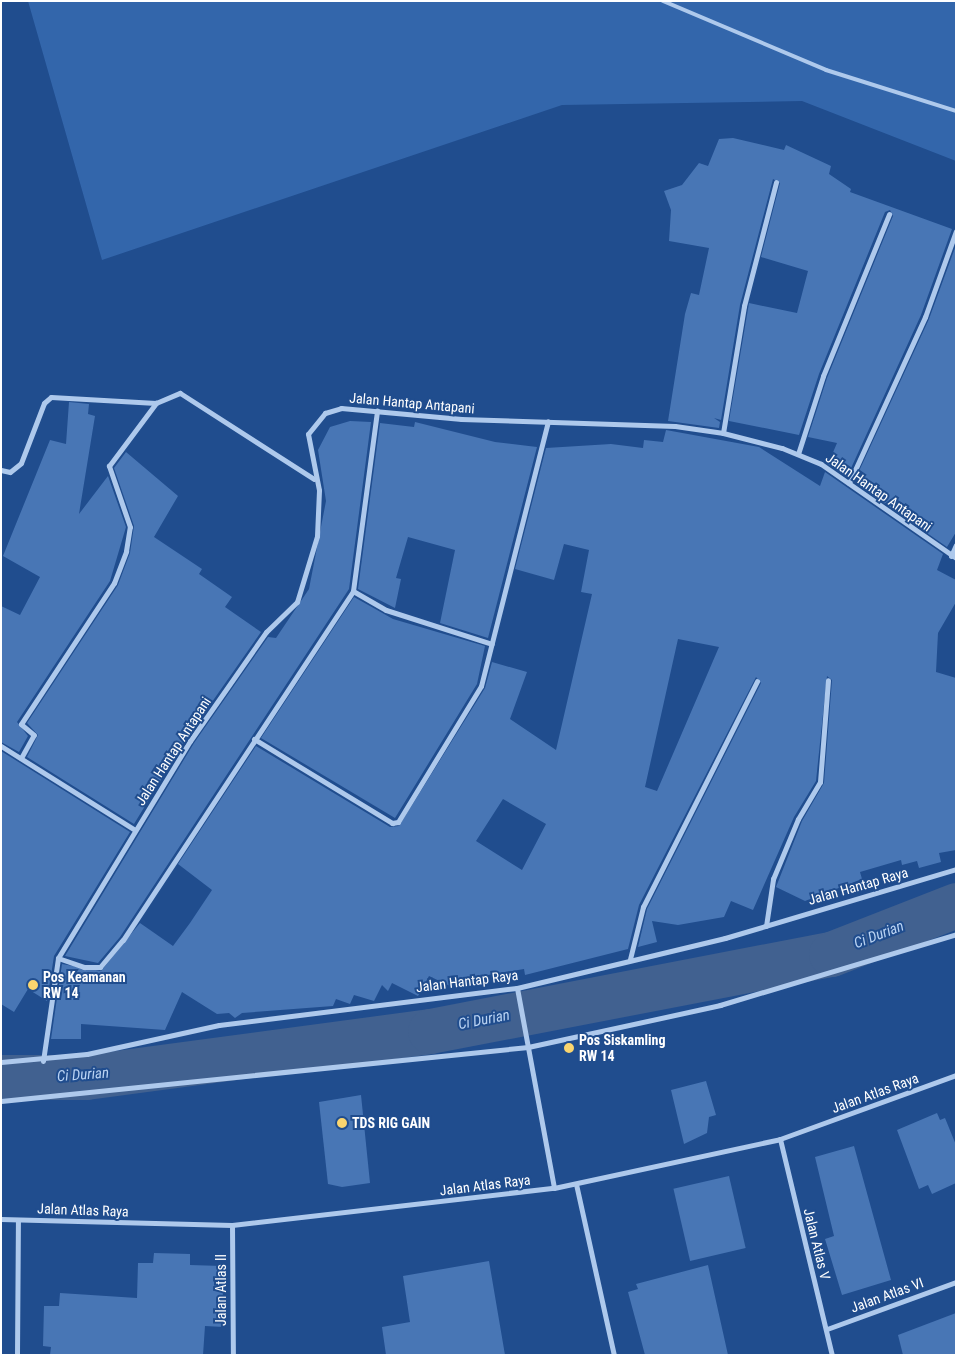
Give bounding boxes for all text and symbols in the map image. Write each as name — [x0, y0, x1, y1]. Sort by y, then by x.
street label: Jalan Hantap Antapani — [349, 389, 475, 417]
street label: Jalan Hantap Antapani — [823, 449, 935, 535]
street label: Jalan Hantap Antapani — [132, 694, 214, 808]
street label: Jalan Hantap Raya — [806, 864, 910, 908]
water label: Ci Durian — [851, 917, 907, 953]
street label: Jalan Hantap Raya — [415, 966, 519, 996]
place label: Pos Keamanan RW 14 — [43, 969, 126, 1002]
marker: Pos Keamanan RW 14 — [27, 979, 39, 991]
water label: Ci Durian — [457, 1006, 511, 1034]
place label: Pos Siskamling RW 14 — [579, 1032, 666, 1064]
marker: Pos Siskamling RW 14 — [563, 1042, 575, 1054]
water label: Ci Durian — [56, 1064, 110, 1086]
street label: Jalan Atlas Raya — [829, 1069, 921, 1117]
place label: TDS RIG GAIN — [352, 1115, 430, 1131]
marker: TDS RIG GAIN — [336, 1117, 348, 1129]
street label: Jalan Atlas Raya — [439, 1171, 531, 1199]
street label: Jalan Atlas Raya — [37, 1200, 129, 1220]
street label: Jalan Atlas V — [800, 1207, 834, 1281]
street label: Jalan Atlas II — [213, 1254, 229, 1326]
street label: Jalan Atlas VI — [848, 1274, 926, 1316]

